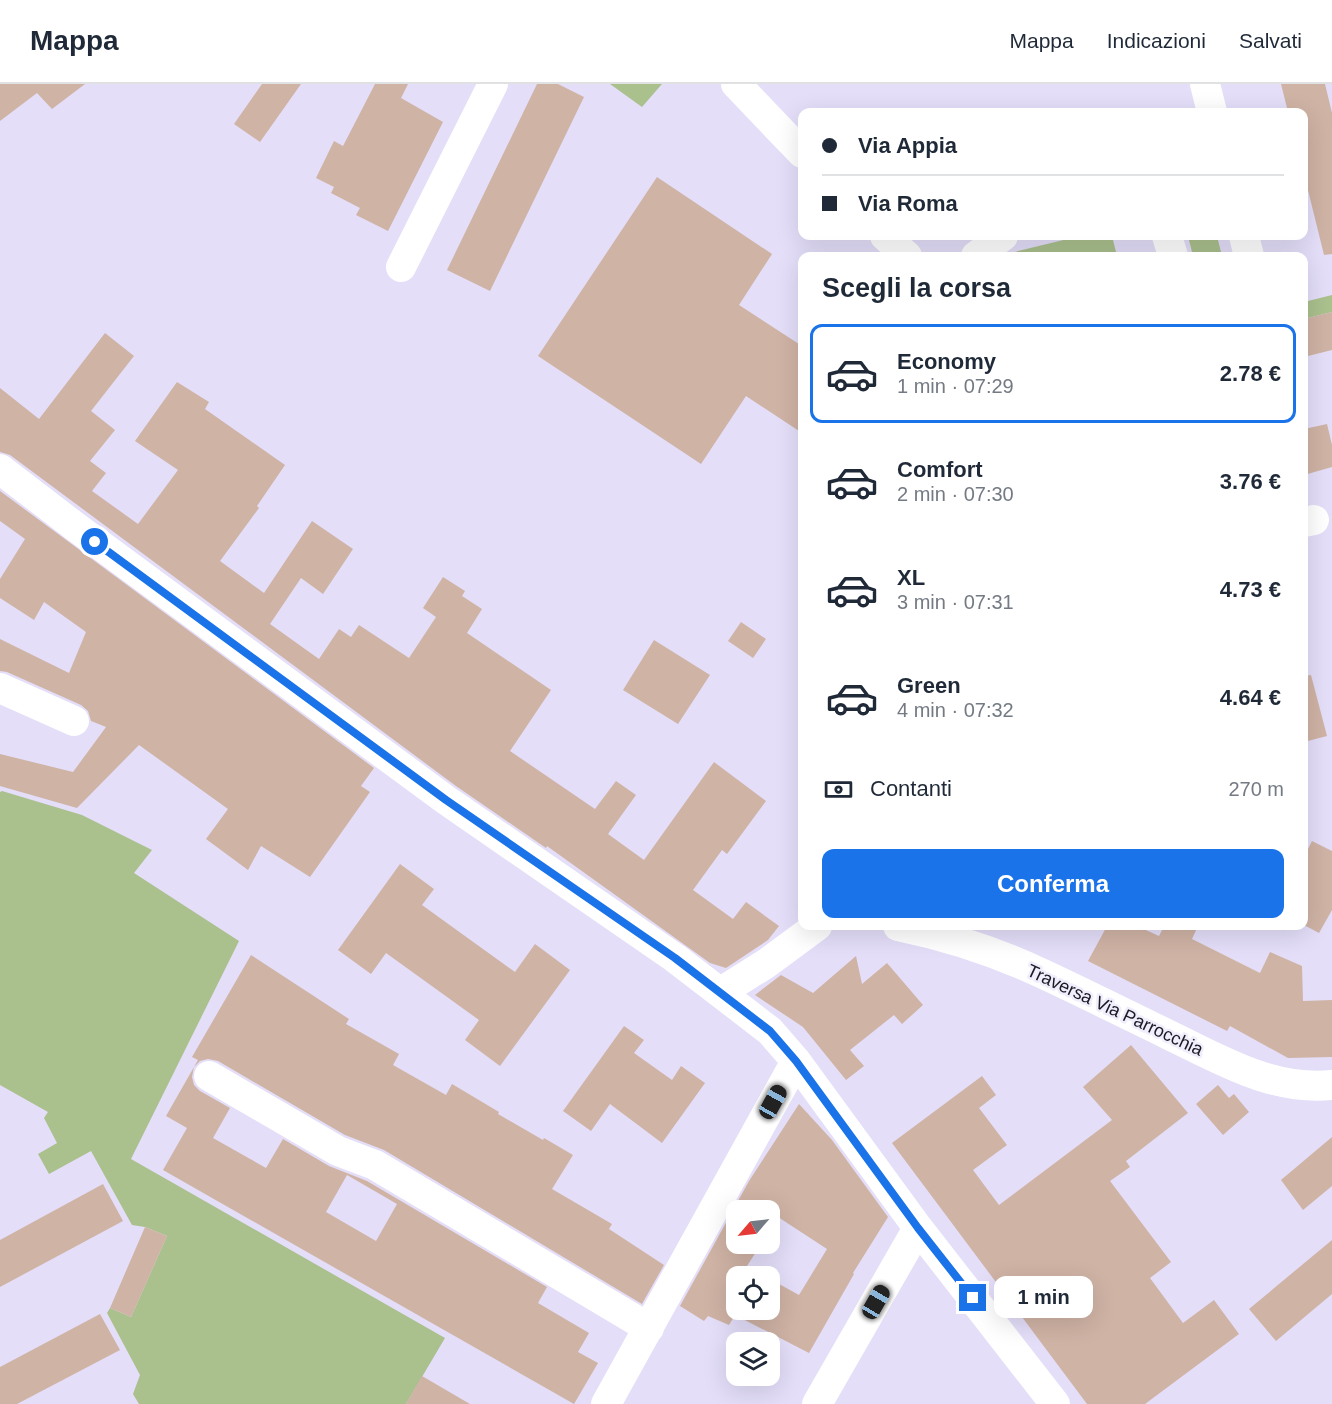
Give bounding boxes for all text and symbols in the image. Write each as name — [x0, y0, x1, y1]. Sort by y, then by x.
text: Mappa — [30, 25, 119, 56]
text: Mappa — [1010, 29, 1074, 52]
text: Indicazioni — [1107, 29, 1206, 52]
text: Salvati — [1239, 29, 1302, 52]
text: Via Appia — [858, 133, 957, 158]
text: Via Roma — [858, 191, 958, 216]
text: Scegli la corsa — [822, 273, 1011, 303]
icon: car — [825, 347, 879, 401]
text: Economy — [897, 349, 996, 374]
text: 2.78 € — [1220, 361, 1281, 386]
text: 1 min · 07:29 — [897, 375, 1014, 397]
icon: car — [825, 455, 879, 509]
text: Comfort — [897, 457, 983, 482]
text: 3.76 € — [1220, 469, 1281, 494]
text: 2 min · 07:30 — [897, 483, 1014, 505]
route start — [81, 528, 108, 555]
icon: car — [825, 563, 879, 617]
text: XL — [897, 565, 925, 590]
text: 4.73 € — [1220, 577, 1281, 602]
text: 3 min · 07:31 — [897, 591, 1014, 613]
icon: car — [825, 671, 879, 725]
text: Green — [897, 673, 961, 698]
text: 4.64 € — [1220, 685, 1281, 710]
text: 4 min · 07:32 — [897, 699, 1014, 721]
icon: cash — [822, 773, 855, 806]
text: Contanti — [870, 776, 952, 801]
text: 270 m — [1228, 778, 1284, 800]
button: Conferma — [822, 849, 1284, 918]
street label: Traversa Via Parrocchia — [1024, 960, 1207, 1060]
car — [756, 1082, 790, 1122]
north arrow — [726, 1200, 780, 1254]
map controls — [726, 1200, 780, 1386]
button: locate — [726, 1266, 780, 1320]
callout: 1 min — [994, 1277, 1093, 1319]
car — [859, 1282, 893, 1322]
route end — [959, 1284, 986, 1311]
text: 1 min — [1017, 1286, 1070, 1308]
button: layers — [726, 1332, 780, 1386]

